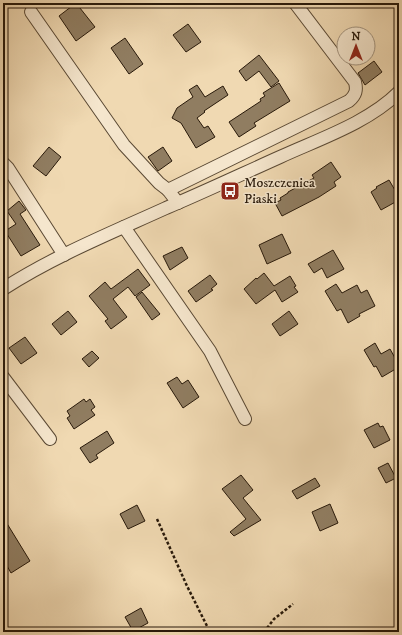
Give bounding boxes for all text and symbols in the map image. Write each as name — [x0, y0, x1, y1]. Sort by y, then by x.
north arrow — [336, 26, 376, 66]
text: N — [351, 30, 361, 44]
place label: Moszczenica Piaski — [244, 174, 315, 208]
bus stop icon: Moszczenica Piaski — [219, 180, 241, 202]

